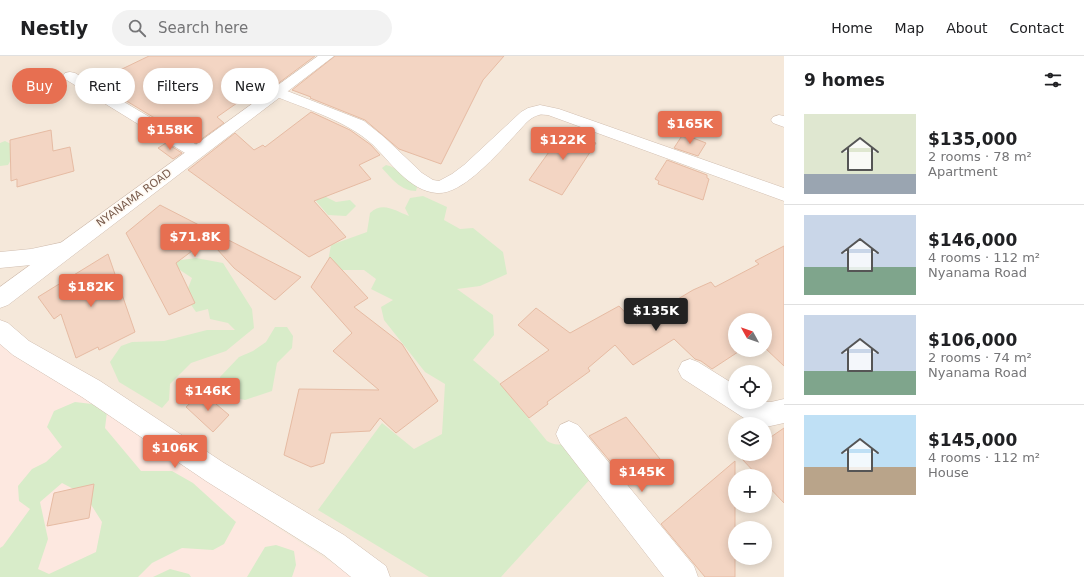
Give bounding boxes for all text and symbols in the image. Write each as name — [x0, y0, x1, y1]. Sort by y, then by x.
search box — [112, 10, 392, 46]
text: Nestly — [20, 17, 88, 39]
icon: search — [126, 17, 148, 39]
text: Search here — [158, 19, 248, 37]
text: Home — [831, 20, 873, 36]
text: Map — [895, 20, 924, 36]
text: About — [946, 20, 988, 36]
text: Contact — [1010, 20, 1064, 36]
chip: Buy — [12, 68, 67, 104]
chip: Rent — [75, 68, 135, 104]
chip: Filters — [143, 68, 213, 104]
chip: New — [221, 68, 279, 104]
icon: filters — [1042, 69, 1064, 91]
text: 9 homes — [804, 70, 885, 90]
pin: $165K — [662, 111, 718, 145]
text: $165K — [667, 116, 713, 131]
pin: $158K — [142, 117, 198, 151]
text: $158K — [147, 122, 193, 137]
pin: $122K — [535, 127, 591, 161]
text: $135,000 — [928, 129, 1017, 149]
icon: home — [836, 130, 884, 178]
text: $122K — [540, 132, 586, 147]
text: 2 rooms · 78 m² — [928, 149, 1032, 164]
text: Apartment — [928, 164, 998, 179]
street label: NYANAMA ROAD — [94, 166, 174, 230]
pin: $71.8K — [162, 224, 228, 258]
text: $71.8K — [169, 229, 221, 244]
text: $146,000 — [928, 230, 1017, 250]
icon: home — [836, 231, 884, 279]
text: 4 rooms · 112 m² — [928, 250, 1040, 265]
text: Nyanama Road — [928, 265, 1027, 280]
pin: $182K — [63, 274, 119, 308]
text: $182K — [68, 279, 114, 294]
pin: $135K — [628, 298, 684, 332]
text: $135K — [633, 303, 679, 318]
north arrow — [728, 313, 772, 357]
map controls — [728, 313, 772, 565]
text: $106,000 — [928, 330, 1017, 350]
icon: home — [836, 331, 884, 379]
text: 2 rooms · 74 m² — [928, 350, 1032, 365]
button: locate — [728, 365, 772, 409]
text: Nyanama Road — [928, 365, 1027, 380]
pin: $146K — [180, 378, 236, 412]
text: $146K — [185, 383, 231, 398]
button: layers — [728, 417, 772, 461]
text: $145,000 — [928, 430, 1017, 450]
icon: home — [836, 431, 884, 479]
pin: $106K — [147, 435, 203, 469]
text: $106K — [152, 440, 198, 455]
text: 4 rooms · 112 m² — [928, 450, 1040, 465]
pin: $145K — [614, 459, 670, 493]
text: $145K — [619, 464, 665, 479]
text: House — [928, 465, 969, 480]
button: + — [728, 469, 772, 513]
button: − — [728, 521, 772, 565]

